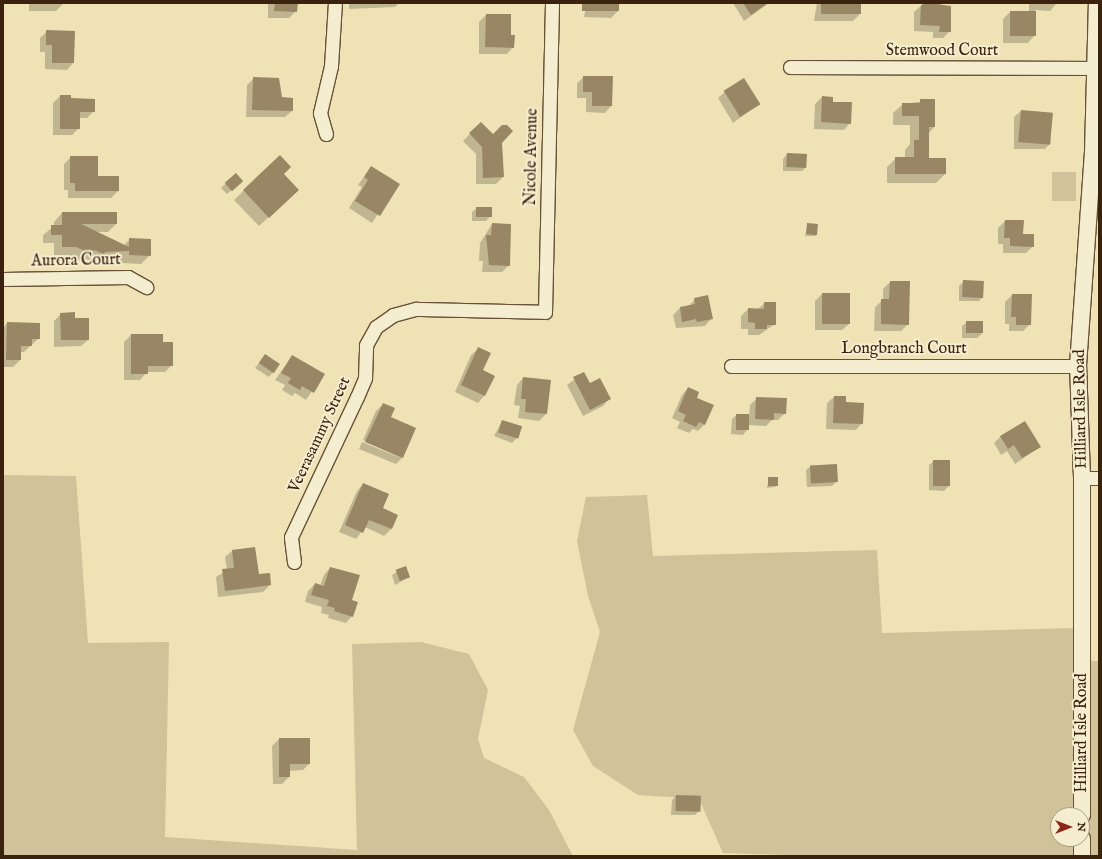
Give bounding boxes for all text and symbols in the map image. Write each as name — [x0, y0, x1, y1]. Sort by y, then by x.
street label: Stemwood Court — [886, 41, 998, 61]
street label: Nicole Avenue — [522, 108, 542, 206]
street label: Aurora Court — [31, 251, 121, 271]
street label: Longbranch Court — [841, 339, 967, 359]
street label: Hilliard Isle Road — [1070, 349, 1092, 469]
street label: Veerasammy Street — [285, 374, 355, 496]
street label: Hilliard Isle Road — [1072, 673, 1092, 793]
north arrow — [1050, 807, 1090, 847]
text: N — [1074, 822, 1088, 832]

